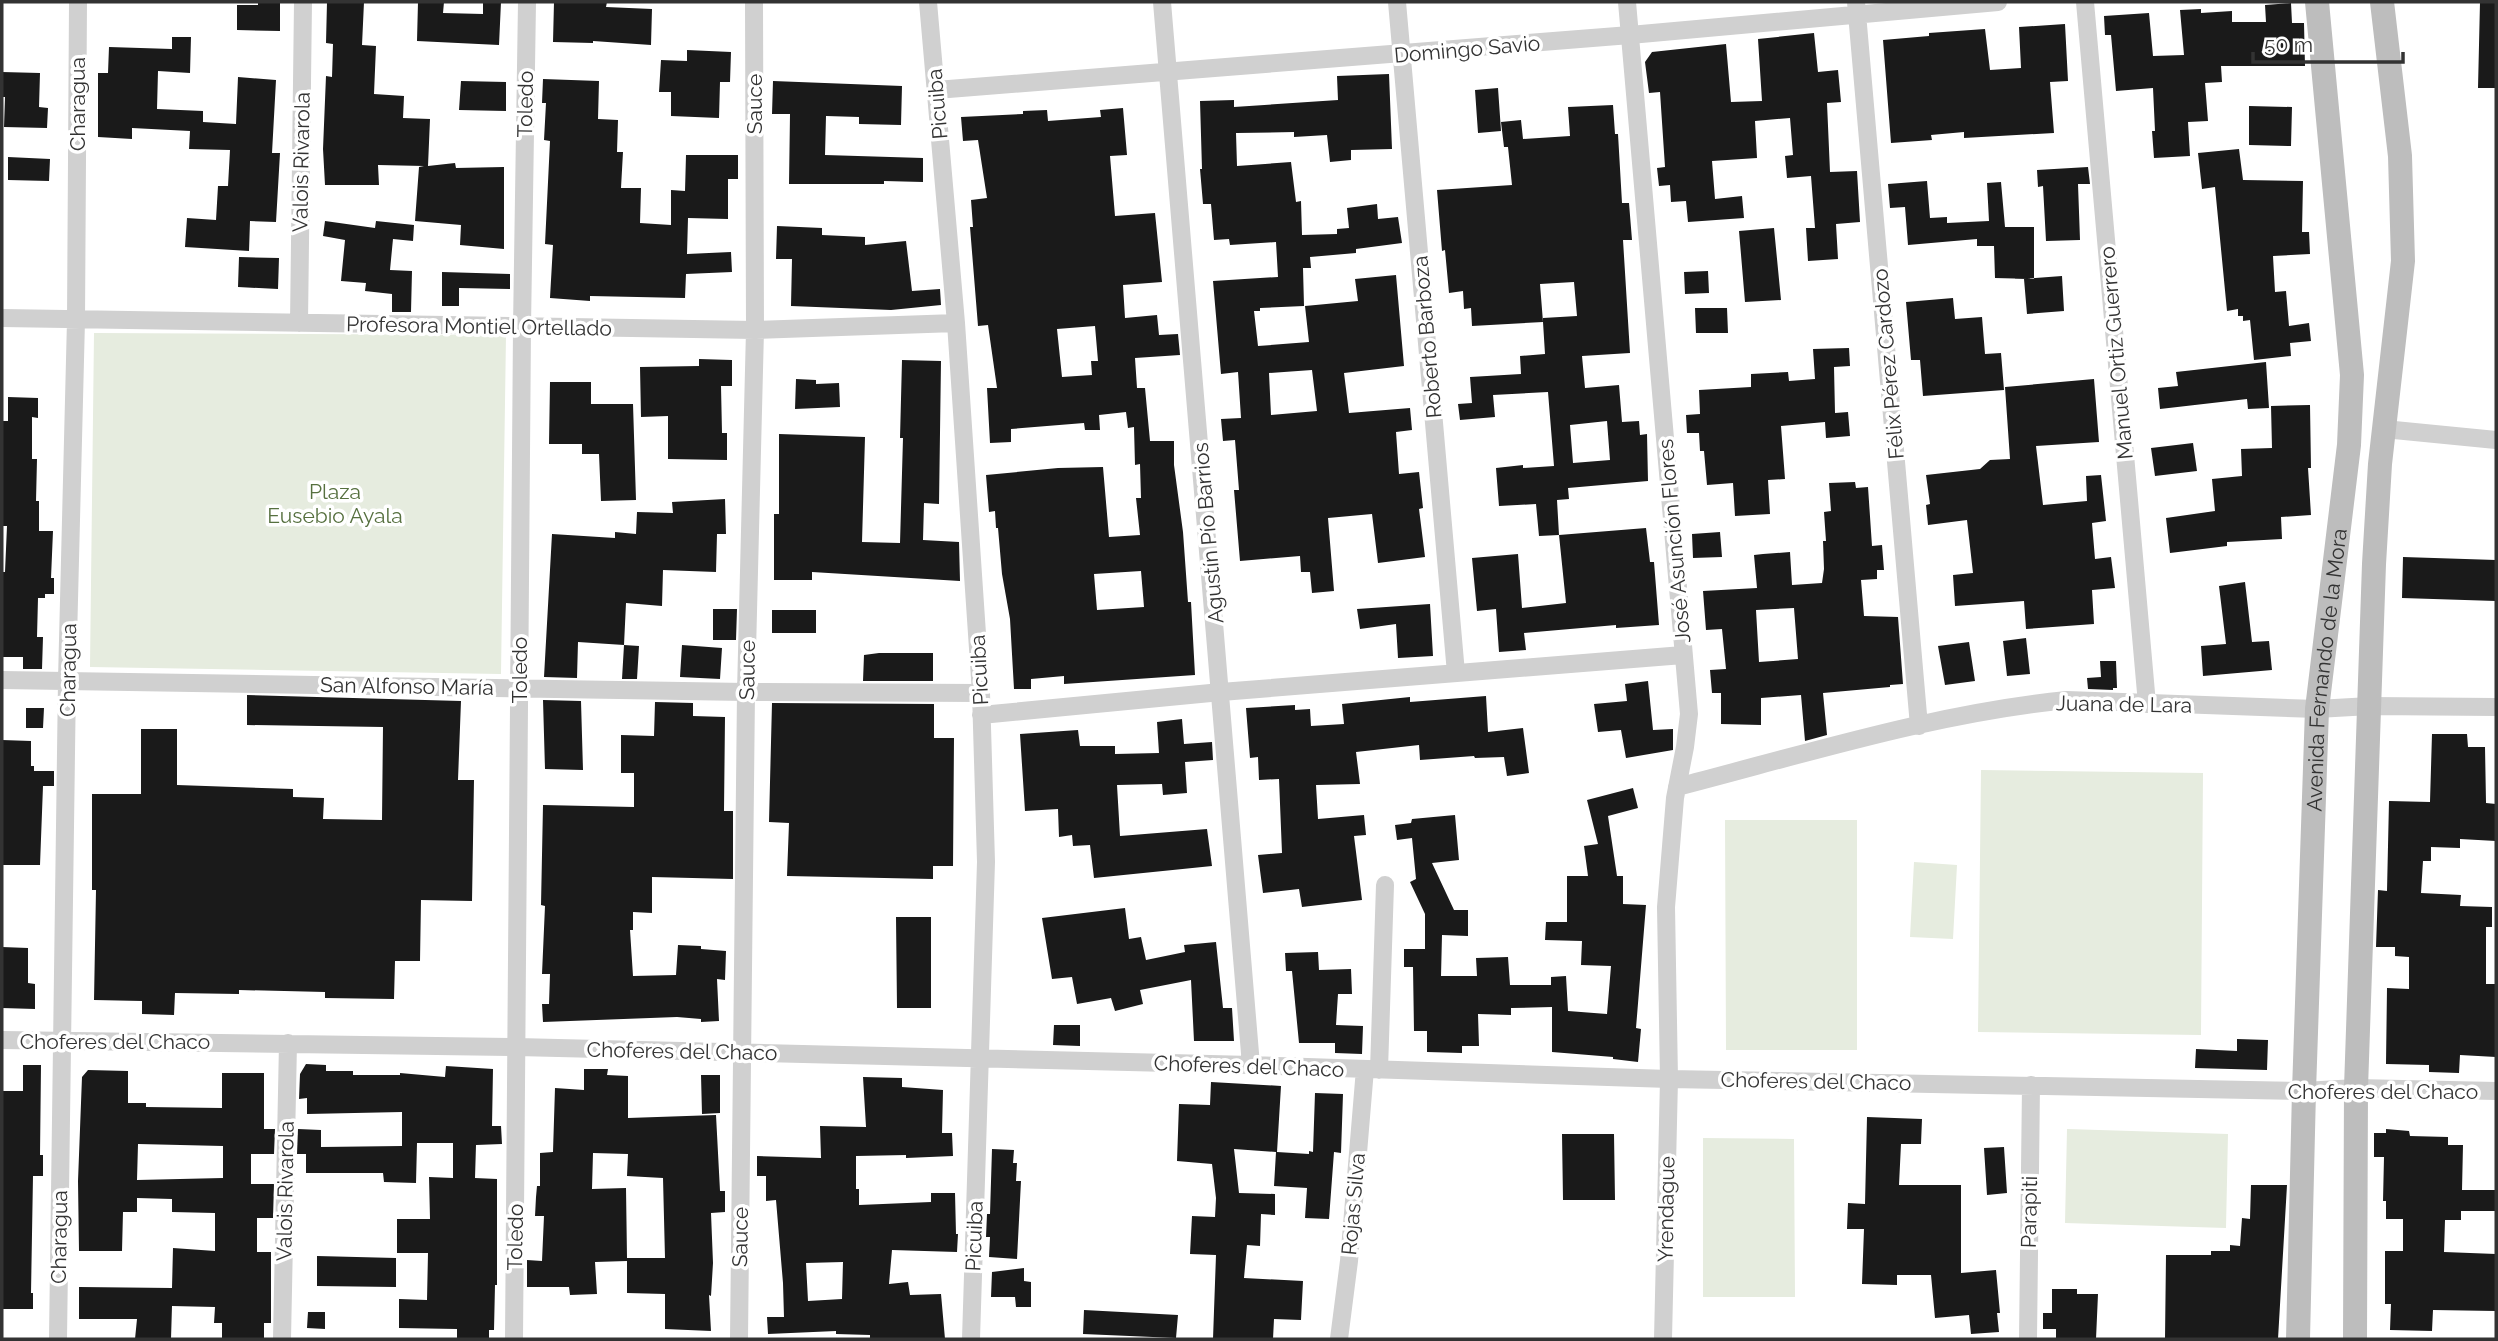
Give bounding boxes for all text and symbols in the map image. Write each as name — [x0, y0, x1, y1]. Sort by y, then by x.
scale bar — [2253, 21, 2404, 65]
street label: Domingo Savio — [1393, 30, 1541, 68]
text: 50 m — [2264, 32, 2313, 57]
street label: Charagua — [65, 57, 90, 151]
street label: Picuiba — [921, 68, 953, 140]
street label: Toledo — [512, 71, 538, 137]
street label: Sauce — [742, 74, 767, 134]
street label: Valois Rivarola — [287, 92, 315, 232]
street label: Manuel Ortiz Guerrero — [2094, 245, 2138, 461]
street label: Roberto Barboza — [1407, 255, 1447, 419]
street label: Félix Pérez Cardozo — [1867, 268, 1909, 460]
street label: Profesora Montiel Ortellado — [346, 311, 612, 341]
street label: José Asunción Flores — [1653, 438, 1695, 644]
street label: Agustín Pío Barrios — [1188, 441, 1228, 625]
park label: Plaza Eusebio Ayala — [267, 479, 403, 528]
street label: Avenida Fernando de la Mora — [2301, 527, 2351, 812]
street label: Charagua — [55, 623, 81, 717]
street label: Picuiba — [965, 634, 993, 706]
street label: Toledo — [507, 637, 532, 703]
street label: Sauce — [734, 640, 760, 700]
street label: San Alfonso María — [320, 672, 494, 700]
street label: Juana de Lara — [2056, 690, 2192, 718]
street label: Choferes del Chaco — [20, 1029, 210, 1054]
street label: Choferes del Chaco — [587, 1037, 777, 1065]
street label: Choferes del Chaco — [1153, 1050, 1345, 1082]
street label: Choferes del Chaco — [1721, 1067, 1911, 1095]
street label: Choferes del Chaco — [2288, 1079, 2478, 1104]
street label: Valois Rivarola — [271, 1121, 299, 1261]
street label: Rojas Silva — [1336, 1152, 1370, 1256]
street label: Yrendague — [1653, 1156, 1679, 1262]
street label: Parapiti — [2016, 1176, 2042, 1248]
street label: Charagua — [46, 1190, 72, 1284]
street label: Picuiba — [960, 1200, 988, 1272]
street label: Toledo — [502, 1204, 528, 1270]
street label: Sauce — [727, 1207, 753, 1267]

